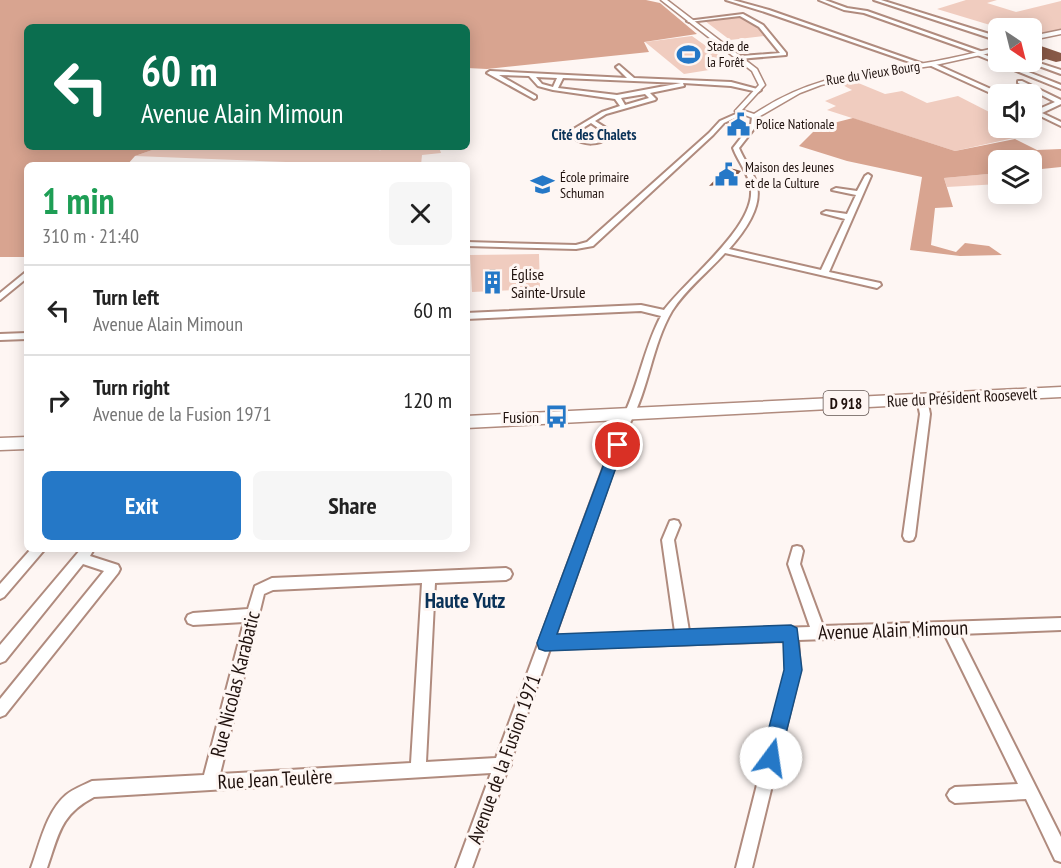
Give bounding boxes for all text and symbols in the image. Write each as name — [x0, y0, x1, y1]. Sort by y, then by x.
north arrow — [988, 18, 1042, 72]
map controls — [988, 18, 1042, 204]
place label: Stade de la Forêt — [707, 37, 749, 71]
sports icon: Stade de la Forêt — [676, 41, 702, 67]
text: 60 m — [141, 43, 218, 98]
icon: left — [42, 48, 120, 126]
street label: Rue du Vieux Bourg — [825, 57, 921, 89]
button: sound — [988, 84, 1042, 138]
text: Avenue Alain Mimoun — [141, 96, 343, 130]
public building icon: Police Nationale — [725, 111, 751, 137]
place label: Police Nationale — [756, 115, 835, 133]
district label: Cité des Chalets — [552, 125, 636, 144]
button: layers — [988, 150, 1042, 204]
place label: Maison des Jeunes et de la Culture — [745, 158, 834, 192]
public building icon: Maison des Jeunes et de la Culture — [714, 162, 740, 188]
place label: École primaire Schuman — [560, 168, 629, 202]
school or university icon: École primaire Schuman — [529, 172, 555, 198]
text: 1 min — [42, 177, 115, 224]
button: close — [389, 182, 452, 245]
text: 310 m · 21:40 — [42, 223, 139, 249]
place label: Église Sainte-Ursule — [511, 264, 586, 302]
building icon: Église Sainte-Ursule — [480, 270, 506, 296]
text: Turn left — [93, 283, 159, 311]
icon: left — [42, 294, 75, 327]
text: 60 m — [413, 296, 452, 324]
text: Avenue Alain Mimoun — [93, 311, 243, 337]
text: Turn right — [93, 373, 170, 401]
street label: Rue du Président Roosevelt — [886, 383, 1038, 411]
icon: right — [42, 384, 75, 417]
text: 120 m — [403, 386, 452, 414]
road number: D 918 — [824, 391, 868, 415]
text: Avenue de la Fusion 1971 — [93, 401, 272, 427]
bus stop icon: Fusion — [544, 404, 570, 430]
place label: Fusion — [503, 407, 539, 427]
pin — [592, 419, 643, 470]
icon: arrive — [601, 428, 634, 461]
button: Exit — [42, 471, 241, 540]
button: Share — [253, 471, 452, 540]
district label: Haute Yutz — [425, 587, 505, 614]
street label: Rue Nicolas Karabatic — [204, 608, 266, 760]
street label: Avenue Alain Mimoun — [818, 614, 968, 646]
street label: Avenue de la Fusion 1971 — [461, 671, 547, 847]
position arrow — [739, 726, 803, 790]
street label: Rue Jean Teulère — [217, 763, 333, 795]

